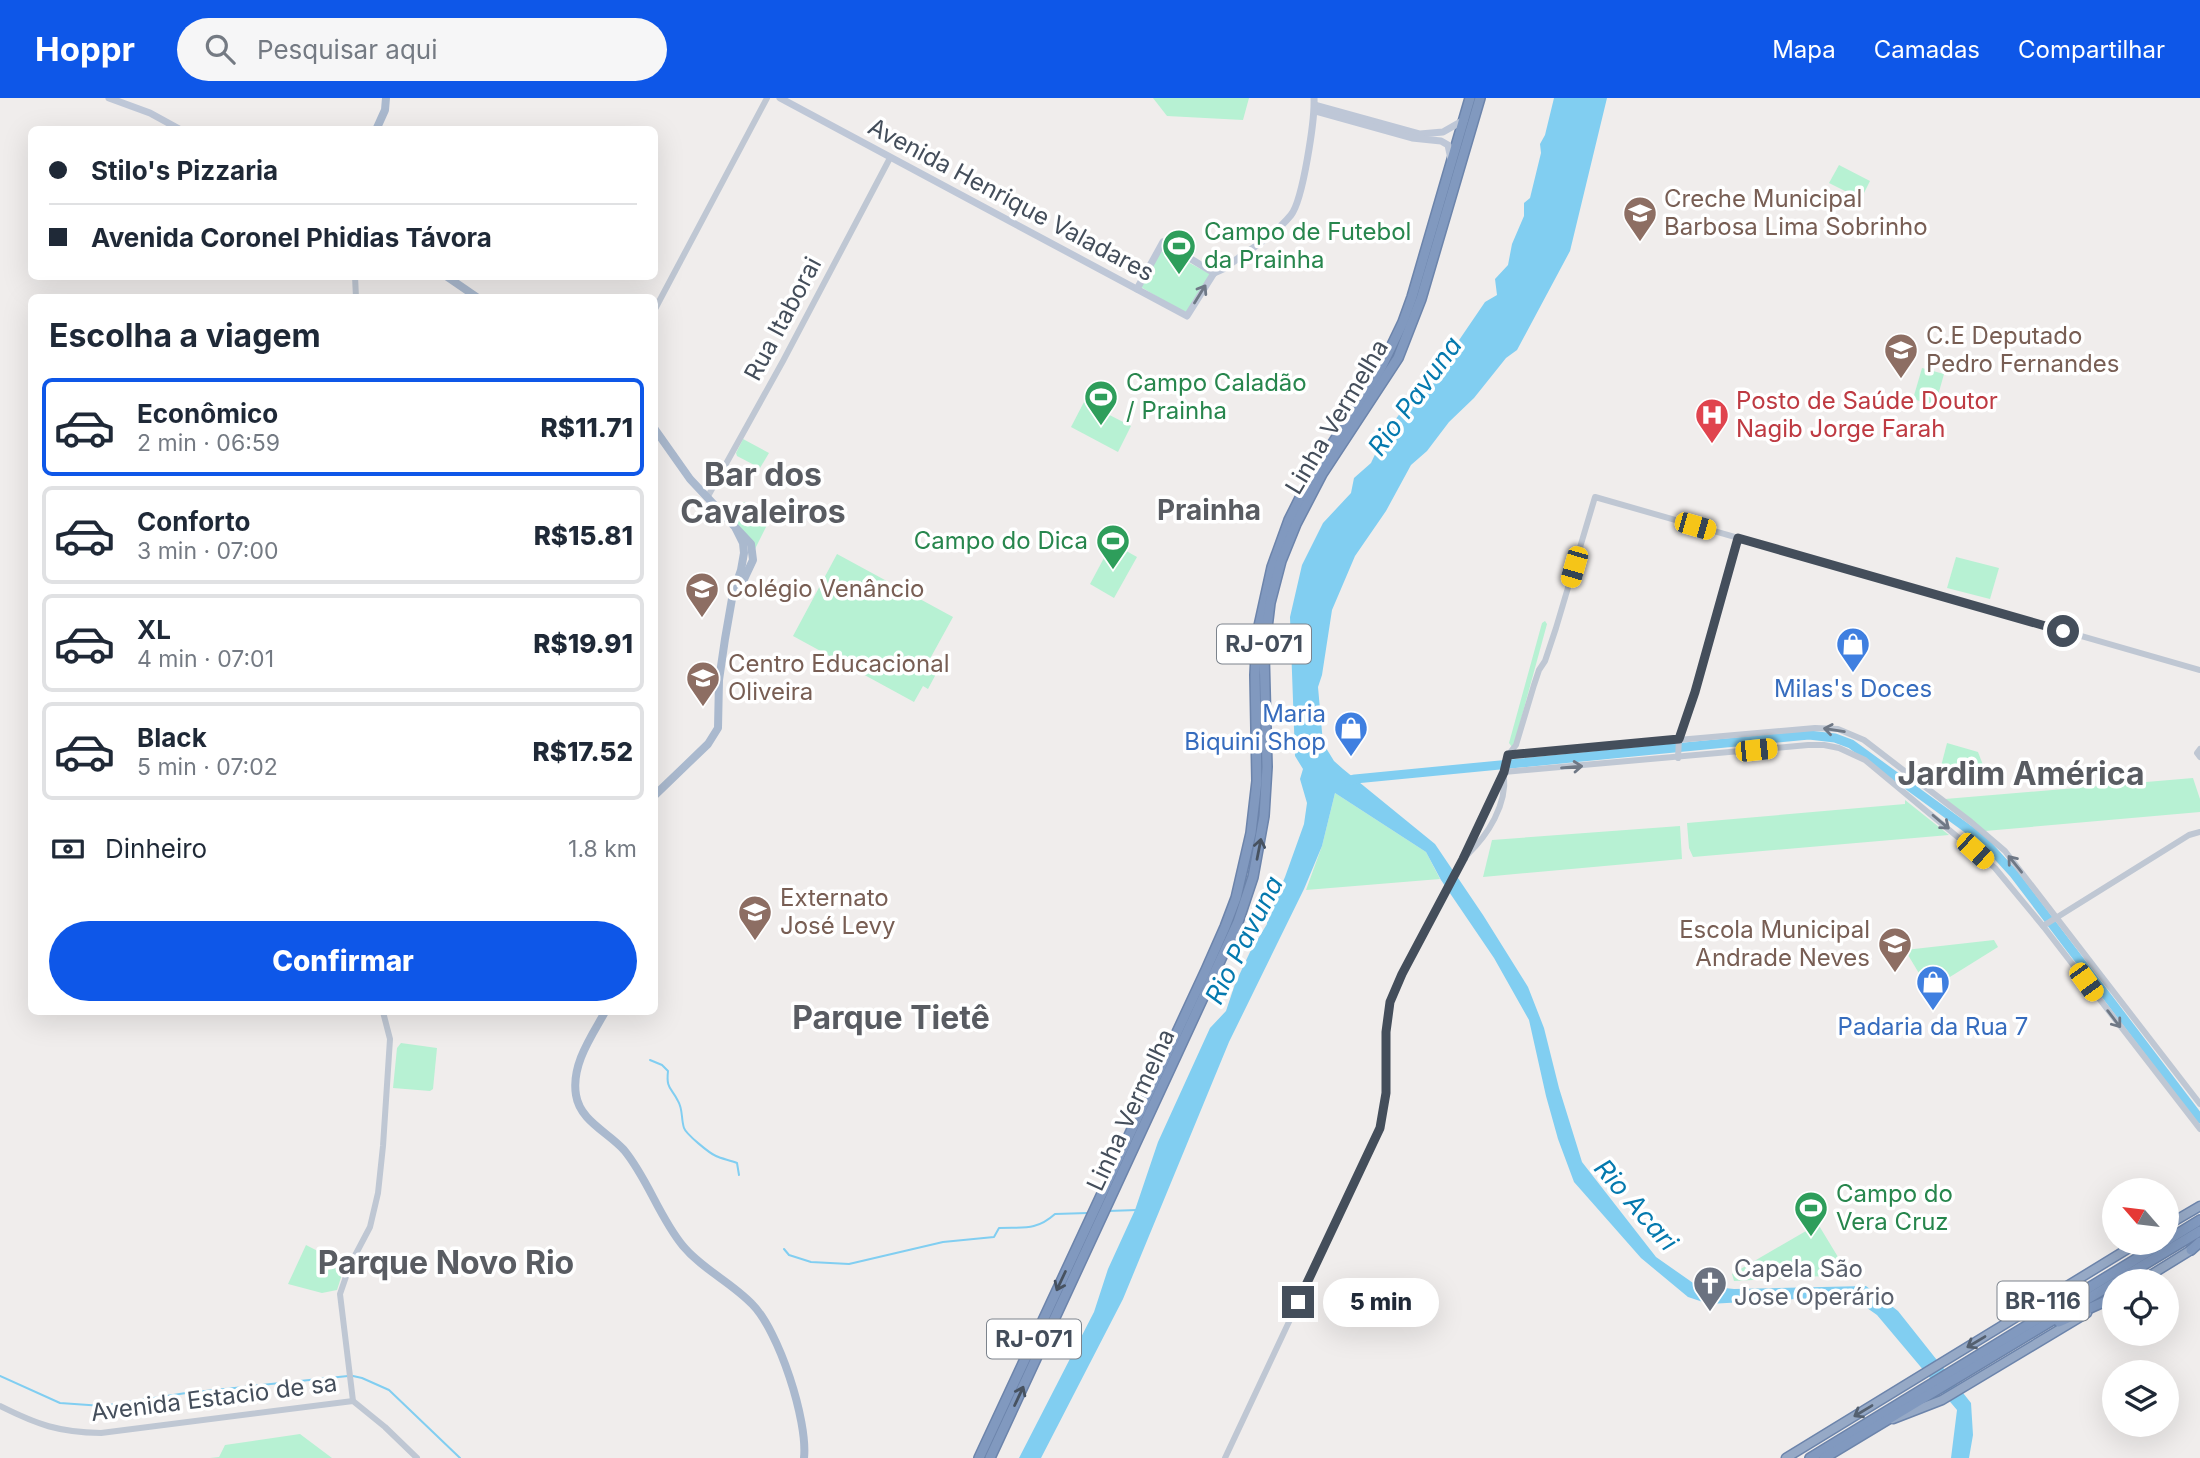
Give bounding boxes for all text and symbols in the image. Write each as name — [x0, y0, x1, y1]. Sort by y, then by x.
search box — [177, 18, 667, 81]
text: Hoppr — [35, 29, 135, 69]
icon: search — [201, 30, 239, 68]
text: Pesquisar aqui — [257, 34, 438, 65]
text: Mapa — [1772, 35, 1836, 64]
text: Camadas — [1874, 35, 1980, 64]
text: Compartilhar — [2018, 35, 2165, 64]
street label: Avenida Henrique Valadares — [863, 112, 1159, 287]
text: Stilo's Pizzaria — [91, 155, 278, 186]
place label: Creche Municipal Barbosa Lima Sobrinho — [1664, 184, 1928, 241]
school or university icon: Creche Municipal Barbosa Lima Sobrinho — [1621, 194, 1659, 243]
place label: Campo de Futebol da Prainha — [1204, 217, 1411, 274]
text: Avenida Coronel Phidias Távora — [91, 222, 492, 253]
sports icon: Campo de Futebol da Prainha — [1160, 227, 1198, 276]
street label: Rua Itaborai — [738, 252, 827, 385]
one-way arrow — [1193, 285, 1208, 304]
text: Escolha a viagem — [49, 316, 321, 355]
place label: C.E Deputado Pedro Fernandes — [1926, 321, 2119, 378]
water label: Rio Pavuna — [1361, 330, 1468, 461]
school or university icon: C.E Deputado Pedro Fernandes — [1882, 331, 1920, 380]
street label: Linha Vermelha — [1279, 334, 1394, 499]
place label: Campo Caladão / Prainha — [1126, 368, 1307, 425]
sports icon: Campo Caladão / Prainha — [1082, 378, 1120, 427]
place label: Posto de Saúde Doutor Nagib Jorge Farah — [1736, 386, 1998, 443]
icon: car — [53, 396, 116, 459]
hospital icon: Posto de Saúde Doutor Nagib Jorge Farah — [1693, 396, 1731, 445]
text: Econômico — [137, 398, 278, 429]
text: R$11.71 — [541, 412, 633, 443]
text: 2 min · 06:59 — [137, 429, 280, 457]
district label: Bar dos Cavaleiros — [680, 455, 846, 531]
district label: Prainha — [1157, 493, 1261, 527]
icon: car — [53, 504, 116, 567]
text: Conforto — [137, 506, 250, 537]
car — [1672, 510, 1719, 542]
text: R$15.81 — [534, 520, 633, 551]
sports icon: Campo do Dica — [1094, 522, 1132, 571]
place label: Campo do Dica — [914, 526, 1088, 555]
text: 3 min · 07:00 — [137, 537, 279, 565]
car — [1559, 544, 1590, 590]
school or university icon: Colégio Venâncio — [683, 570, 721, 619]
place label: Colégio Venâncio — [726, 574, 924, 603]
icon: car — [53, 612, 116, 675]
text: XL — [137, 614, 171, 645]
route start — [2047, 615, 2079, 647]
road number: RJ-071 — [1217, 624, 1311, 664]
shop icon: Milas's Doces — [1834, 625, 1872, 674]
text: R$19.91 — [533, 628, 633, 659]
text: 4 min · 07:01 — [137, 645, 274, 673]
place label: Centro Educacional Oliveira — [728, 649, 949, 706]
school or university icon: Centro Educacional Oliveira — [684, 659, 722, 708]
place label: Milas's Doces — [1774, 674, 1932, 703]
place label: Maria Biquini Shop — [1184, 699, 1326, 756]
shop icon: Maria Biquini Shop — [1332, 709, 1370, 758]
icon: car — [53, 720, 116, 783]
text: Black — [137, 722, 207, 753]
one-way arrow — [1823, 723, 1846, 736]
text: R$17.52 — [533, 736, 633, 767]
car — [1735, 737, 1778, 763]
text: 5 min · 07:02 — [137, 753, 278, 781]
district label: Jardim América — [1898, 754, 2144, 793]
one-way arrow — [1560, 760, 1582, 773]
one-way arrow — [1932, 814, 1950, 830]
car — [1953, 829, 1998, 873]
icon: cash — [49, 830, 87, 868]
text: Dinheiro — [105, 833, 207, 864]
text: 1.8 km — [568, 835, 637, 863]
one-way arrow — [1252, 838, 1266, 861]
one-way arrow — [2007, 855, 2022, 873]
water label: Rio Pavuna — [1198, 871, 1289, 1009]
place label: Externato José Levy — [780, 883, 896, 940]
school or university icon: Externato José Levy — [736, 893, 774, 942]
place label: Escola Municipal Andrade Neves — [1679, 915, 1870, 972]
button: Confirmar — [49, 921, 637, 1001]
school or university icon: Escola Municipal Andrade Neves — [1876, 925, 1914, 974]
car — [2066, 959, 2107, 1005]
shop icon: Padaria da Rua 7 — [1914, 963, 1952, 1012]
district label: Parque Tietê — [792, 998, 990, 1037]
one-way arrow — [2106, 1010, 2121, 1028]
place label: Padaria da Rua 7 — [1838, 1012, 2028, 1041]
street label: Linha Vermelha — [1080, 1024, 1181, 1195]
water label: Rio Acari — [1588, 1153, 1685, 1257]
north arrow — [2102, 1178, 2179, 1255]
map controls — [2102, 1178, 2179, 1437]
place label: Campo do Vera Cruz — [1836, 1179, 1953, 1236]
sports icon: Campo do Vera Cruz — [1792, 1189, 1830, 1238]
district label: Parque Novo Rio — [318, 1243, 574, 1282]
place label: Capela São Jose Operário — [1734, 1254, 1895, 1311]
church icon: Capela São Jose Operário — [1691, 1264, 1729, 1313]
button: locate — [2102, 1269, 2179, 1346]
one-way arrow — [1054, 1270, 1067, 1291]
callout: 5 min — [1322, 1278, 1438, 1326]
road number: BR-116 — [1997, 1282, 2088, 1320]
route end — [1282, 1286, 1314, 1318]
text: 5 min — [1350, 1288, 1412, 1316]
road number: RJ-071 — [987, 1320, 1081, 1358]
one-way arrow — [1967, 1335, 1987, 1349]
button: layers — [2102, 1360, 2179, 1437]
street label: Avenida Estacio de sa — [89, 1368, 339, 1427]
one-way arrow — [1013, 1386, 1026, 1407]
one-way arrow — [1853, 1404, 1873, 1418]

